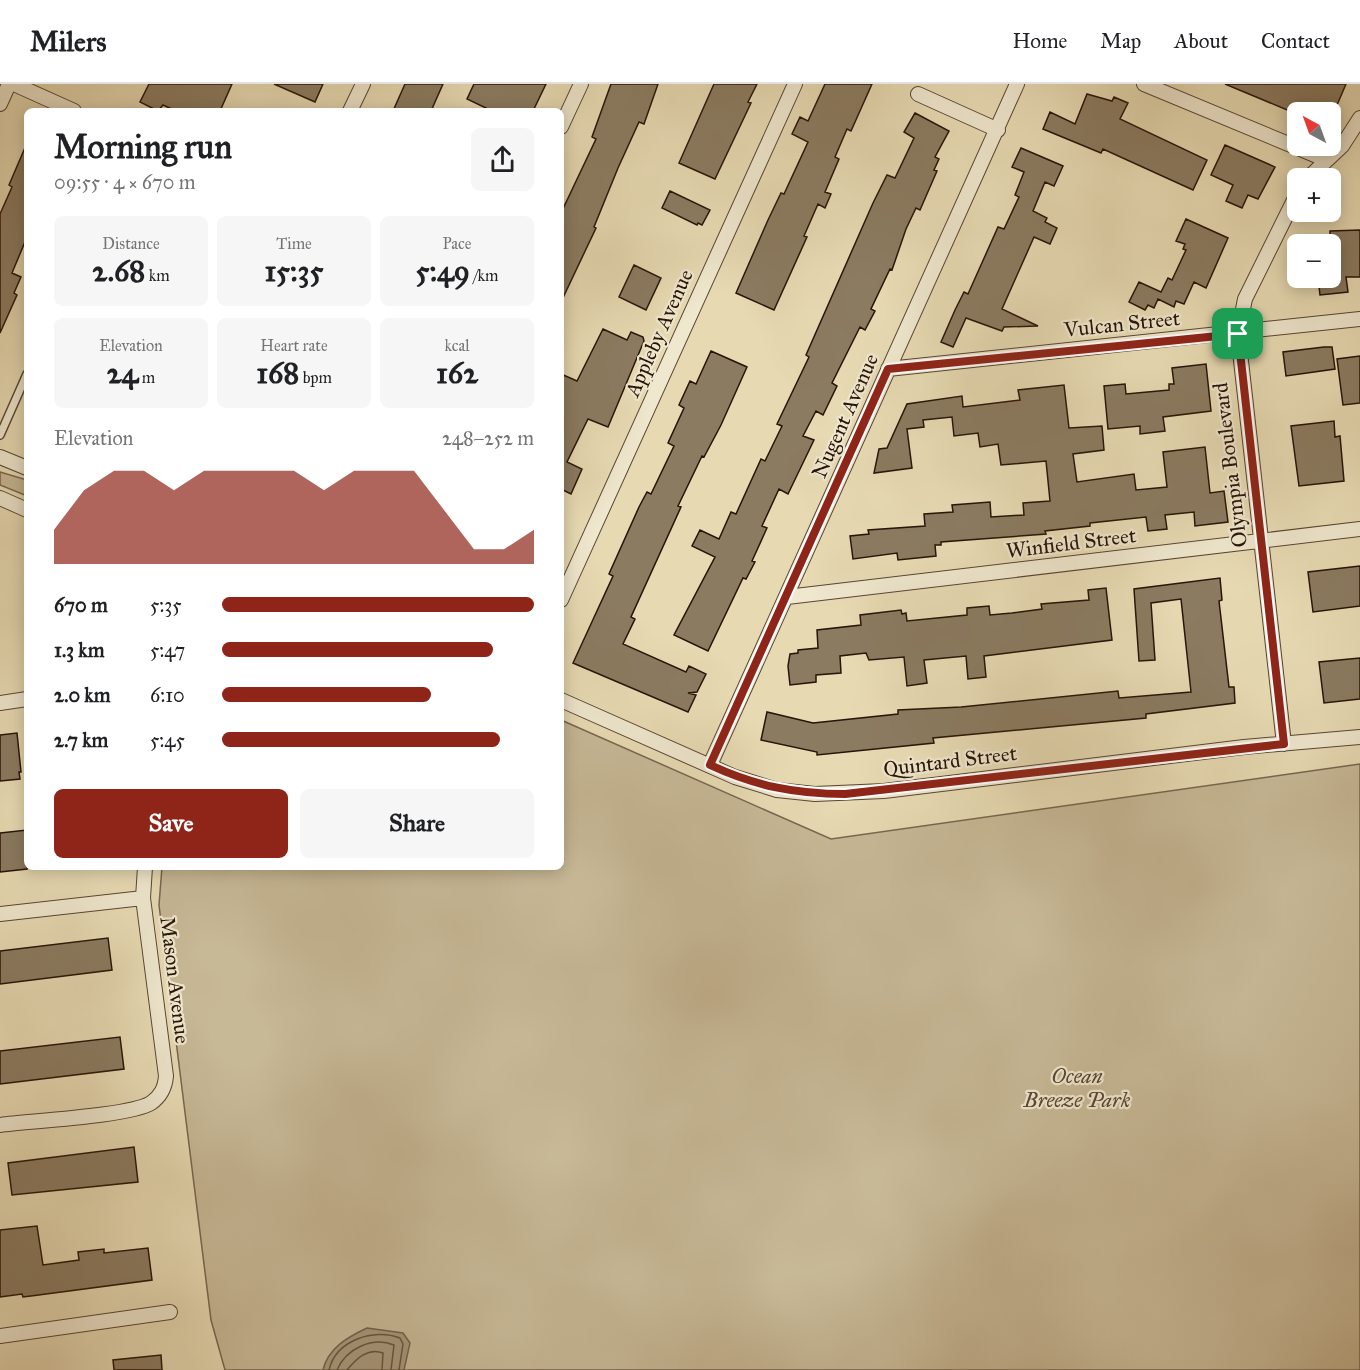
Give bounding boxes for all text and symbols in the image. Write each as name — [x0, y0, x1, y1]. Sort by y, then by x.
text: Milers — [30, 24, 106, 59]
text: Home — [1012, 28, 1067, 54]
text: Map — [1100, 28, 1141, 54]
text: About — [1174, 28, 1228, 54]
text: Contact — [1261, 28, 1330, 54]
north arrow — [1287, 102, 1341, 156]
map controls — [1287, 102, 1341, 288]
text: Morning run — [54, 127, 232, 167]
button: share — [471, 128, 534, 191]
button: + — [1287, 168, 1341, 222]
text: 09:55 · 4 × 670 m — [54, 170, 196, 194]
text: Distance — [102, 234, 160, 253]
text: Time — [276, 234, 312, 253]
text: Pace — [442, 234, 472, 253]
button: − — [1287, 234, 1341, 288]
text: 2.68 — [92, 253, 145, 289]
text: 15:35 — [264, 253, 324, 289]
text: 5:49 — [416, 253, 470, 289]
street label: Appleby Avenue — [619, 265, 699, 402]
text: km — [145, 266, 170, 285]
text: /km — [470, 266, 498, 285]
street label: Vulcan Street — [1062, 305, 1182, 343]
pin — [1212, 308, 1263, 359]
icon: arrive — [1221, 317, 1254, 350]
text: Elevation — [99, 336, 163, 355]
text: Heart rate — [260, 336, 328, 355]
text: kcal — [444, 336, 470, 355]
street label: Nugent Avenue — [806, 350, 884, 482]
text: 24 — [107, 355, 138, 391]
text: 168 — [256, 355, 299, 391]
text: 162 — [436, 355, 478, 391]
text: m — [138, 368, 155, 387]
text: bpm — [299, 368, 332, 387]
street label: Olympia Boulevard — [1207, 381, 1253, 549]
text: Elevation — [54, 426, 133, 450]
text: 248–252 m — [442, 426, 534, 450]
street label: Winfield Street — [1004, 522, 1138, 564]
text: 670 m — [54, 593, 108, 617]
text: 5:35 — [150, 593, 182, 617]
text: 1.3 km — [54, 638, 104, 662]
text: 5:47 — [150, 638, 185, 662]
text: 2.0 km — [54, 683, 110, 707]
text: 6:10 — [150, 683, 185, 707]
text: 2.7 km — [54, 728, 108, 752]
text: 5:45 — [150, 728, 185, 752]
street label: Quintard Street — [882, 740, 1019, 782]
button: Save — [54, 789, 288, 858]
button: Share — [300, 789, 534, 858]
street label: Mason Avenue — [154, 915, 196, 1045]
park label: Ocean Breeze Park — [1023, 1063, 1131, 1113]

